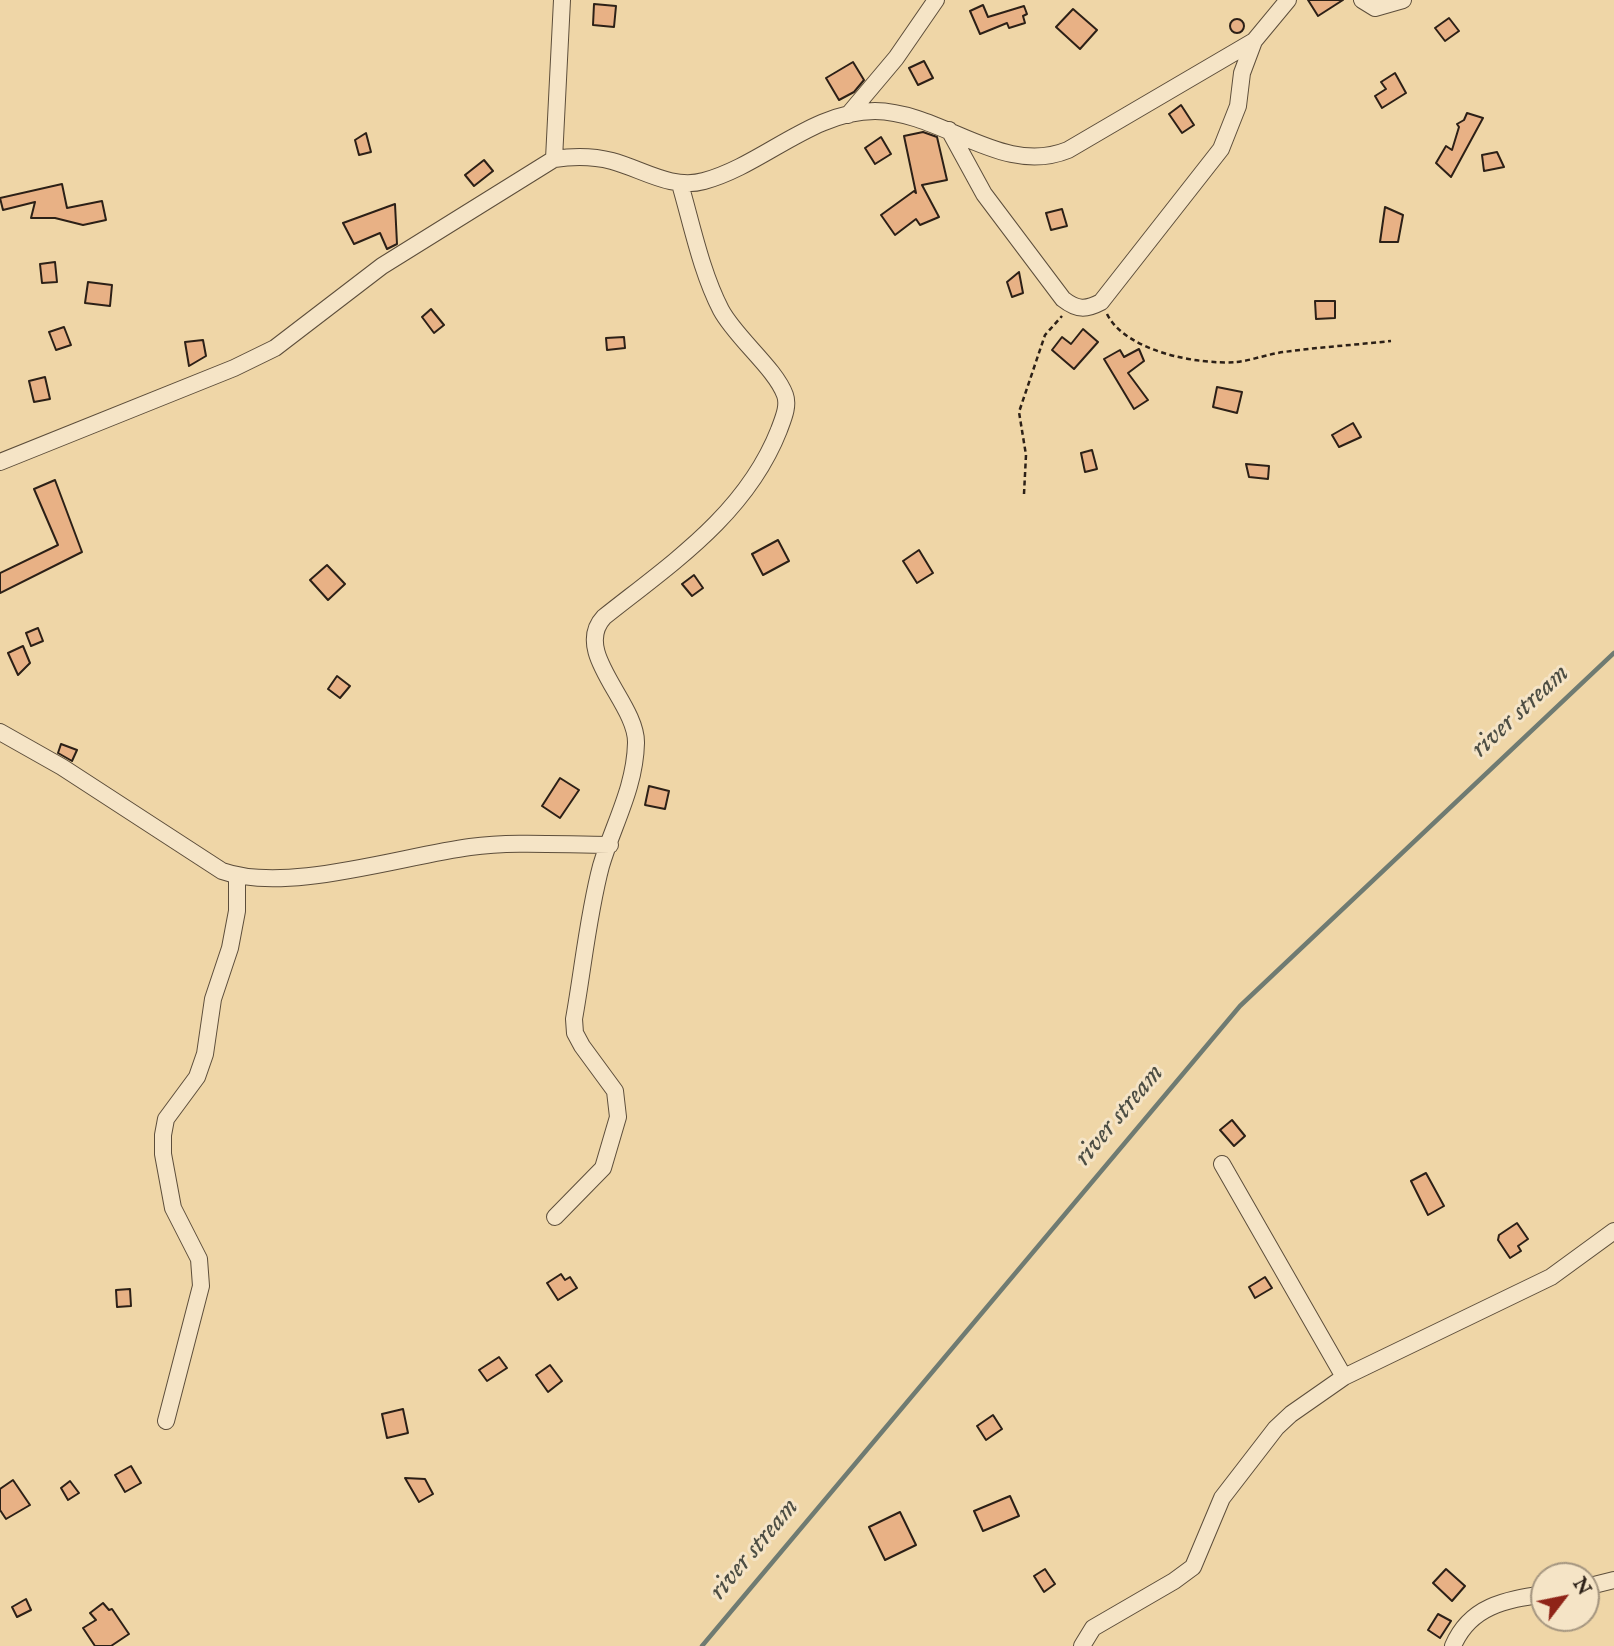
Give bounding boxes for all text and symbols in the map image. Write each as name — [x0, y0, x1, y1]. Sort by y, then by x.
water label: river stream — [1465, 658, 1577, 766]
water label: river stream — [1068, 1058, 1172, 1174]
water label: river stream — [703, 1492, 807, 1608]
north arrow — [1530, 1562, 1600, 1632]
text: N — [1567, 1574, 1596, 1600]

